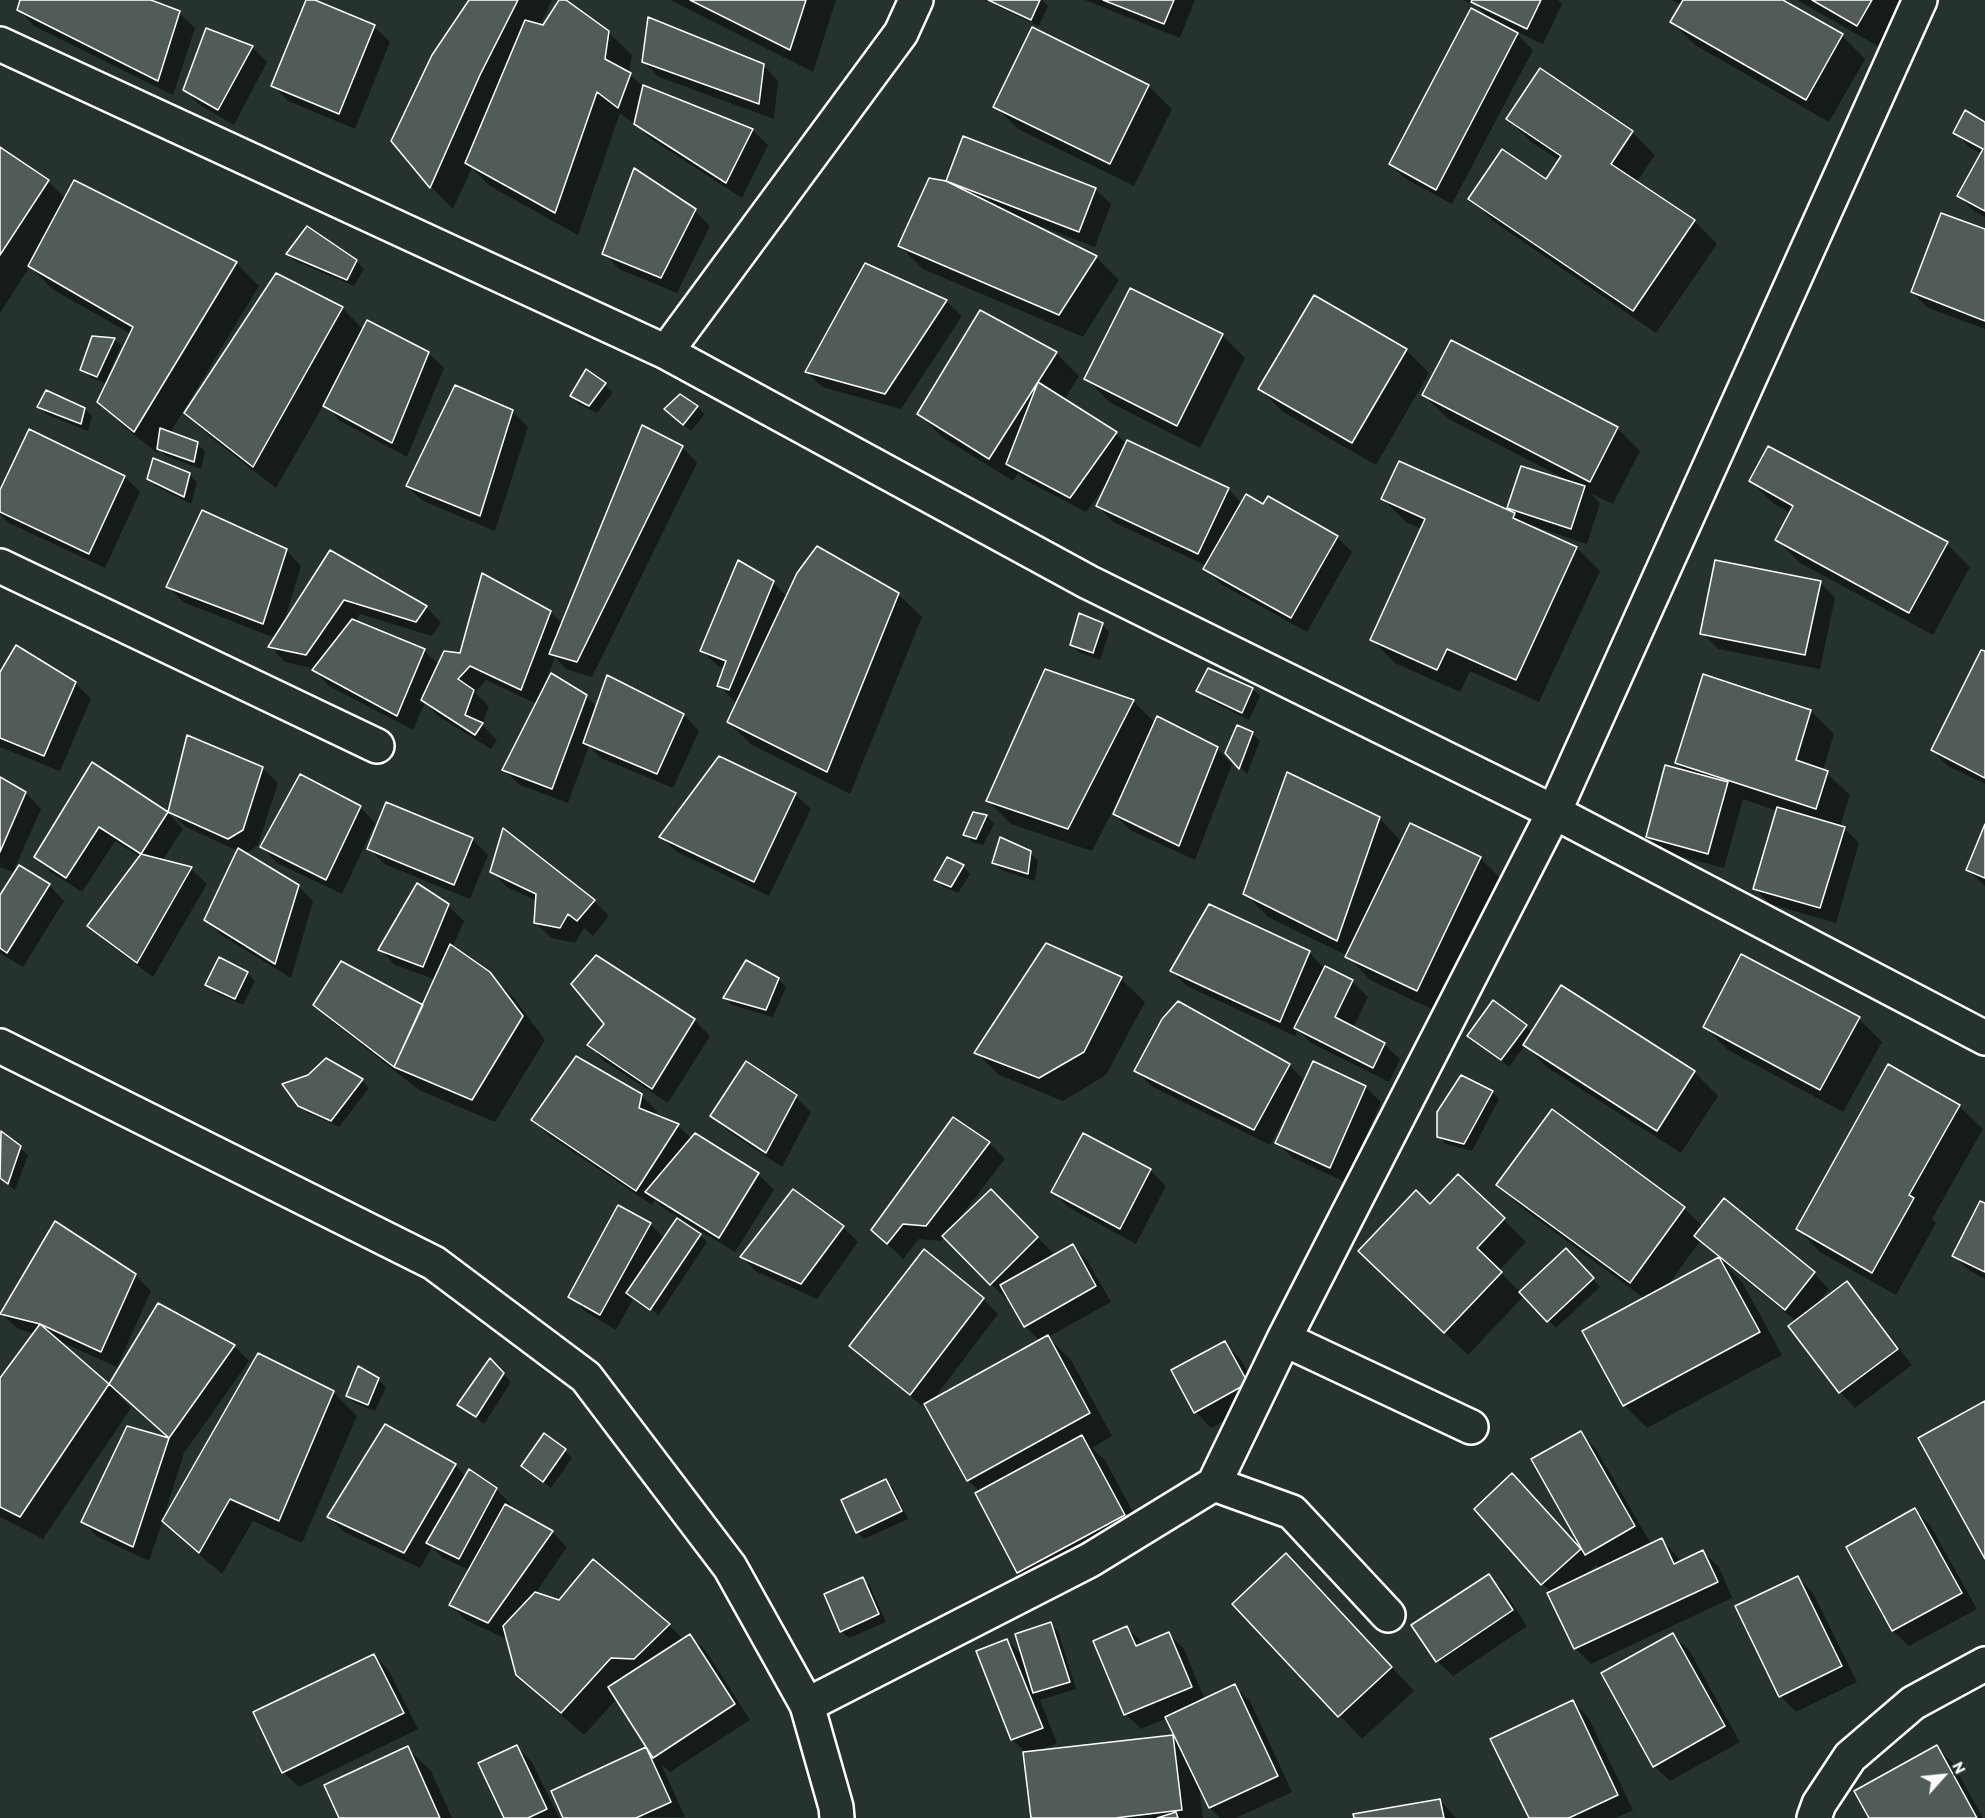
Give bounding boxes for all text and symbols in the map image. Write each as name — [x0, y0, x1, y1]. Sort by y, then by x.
north arrow — [1913, 1746, 1973, 1806]
text: N — [1949, 1758, 1970, 1777]

